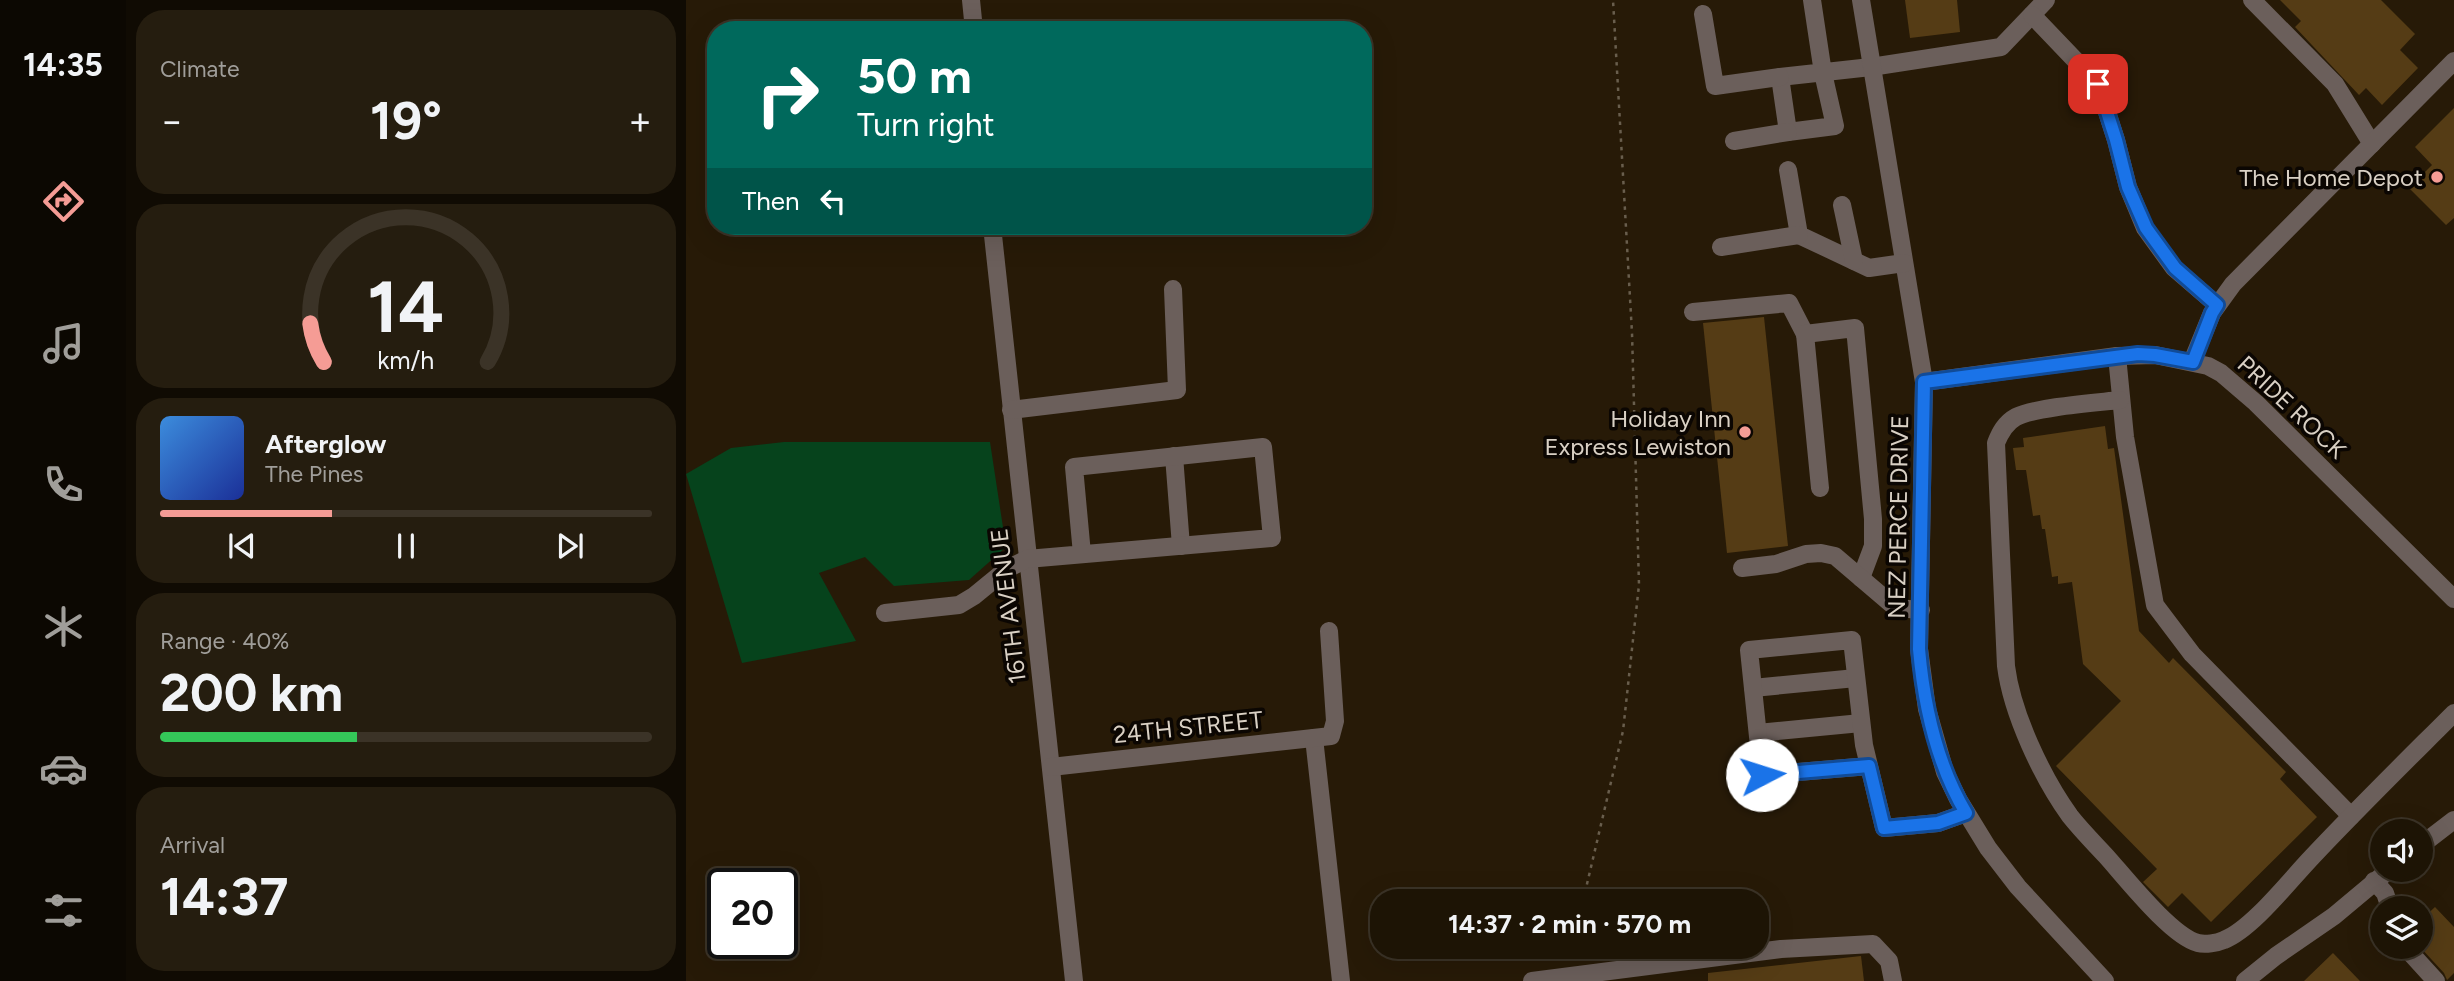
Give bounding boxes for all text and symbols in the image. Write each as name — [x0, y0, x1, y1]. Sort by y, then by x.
text: 14:35 — [23, 46, 103, 84]
text: 50 m — [857, 46, 972, 105]
icon: right — [742, 49, 833, 140]
pin — [2068, 54, 2128, 114]
text: Climate — [160, 55, 239, 83]
icon: arrive — [2079, 65, 2117, 103]
text: 19° — [370, 90, 442, 152]
text: − — [160, 98, 184, 144]
text: + — [628, 98, 652, 144]
text: Turn right — [857, 106, 995, 144]
place label: The Home Depot — [2239, 163, 2423, 192]
marker: The Home Depot — [2429, 169, 2445, 185]
icon: directions — [39, 177, 88, 226]
icon: left — [814, 182, 852, 220]
text: Then — [742, 185, 800, 217]
text: 14 — [368, 264, 444, 351]
icon: music — [39, 319, 88, 368]
text: km/h — [377, 345, 435, 375]
street label: PRIDE ROCK — [2232, 349, 2352, 465]
place label: Holiday Inn Express Lewiston — [1545, 404, 1731, 461]
street label: NEZ PERCE DRIVE — [1882, 415, 1914, 619]
marker: Holiday Inn Express Lewiston — [1737, 424, 1753, 440]
text: Afterglow — [265, 428, 387, 460]
icon: phone — [39, 460, 88, 509]
text: The Pines — [265, 460, 364, 488]
icon: previous — [223, 527, 261, 565]
icon: pause — [387, 527, 425, 565]
icon: next — [551, 527, 589, 565]
street label: 16TH AVENUE — [984, 527, 1032, 685]
icon: climate — [39, 602, 88, 651]
text: Range · 40% — [160, 627, 289, 655]
text: 200 km — [160, 662, 343, 724]
street label: 24TH STREET — [1112, 705, 1264, 749]
position arrow — [1725, 738, 1799, 812]
icon: car — [39, 744, 88, 793]
map controls — [2370, 819, 2433, 959]
button: sound — [2370, 819, 2433, 882]
text: Arrival — [160, 831, 225, 859]
text: 14:37 — [160, 866, 288, 928]
speed limit sign: 20 — [707, 868, 798, 959]
icon: filters — [39, 886, 88, 935]
button: layers — [2370, 896, 2433, 959]
text: 14:37 · 2 min · 570 m — [1448, 908, 1691, 940]

